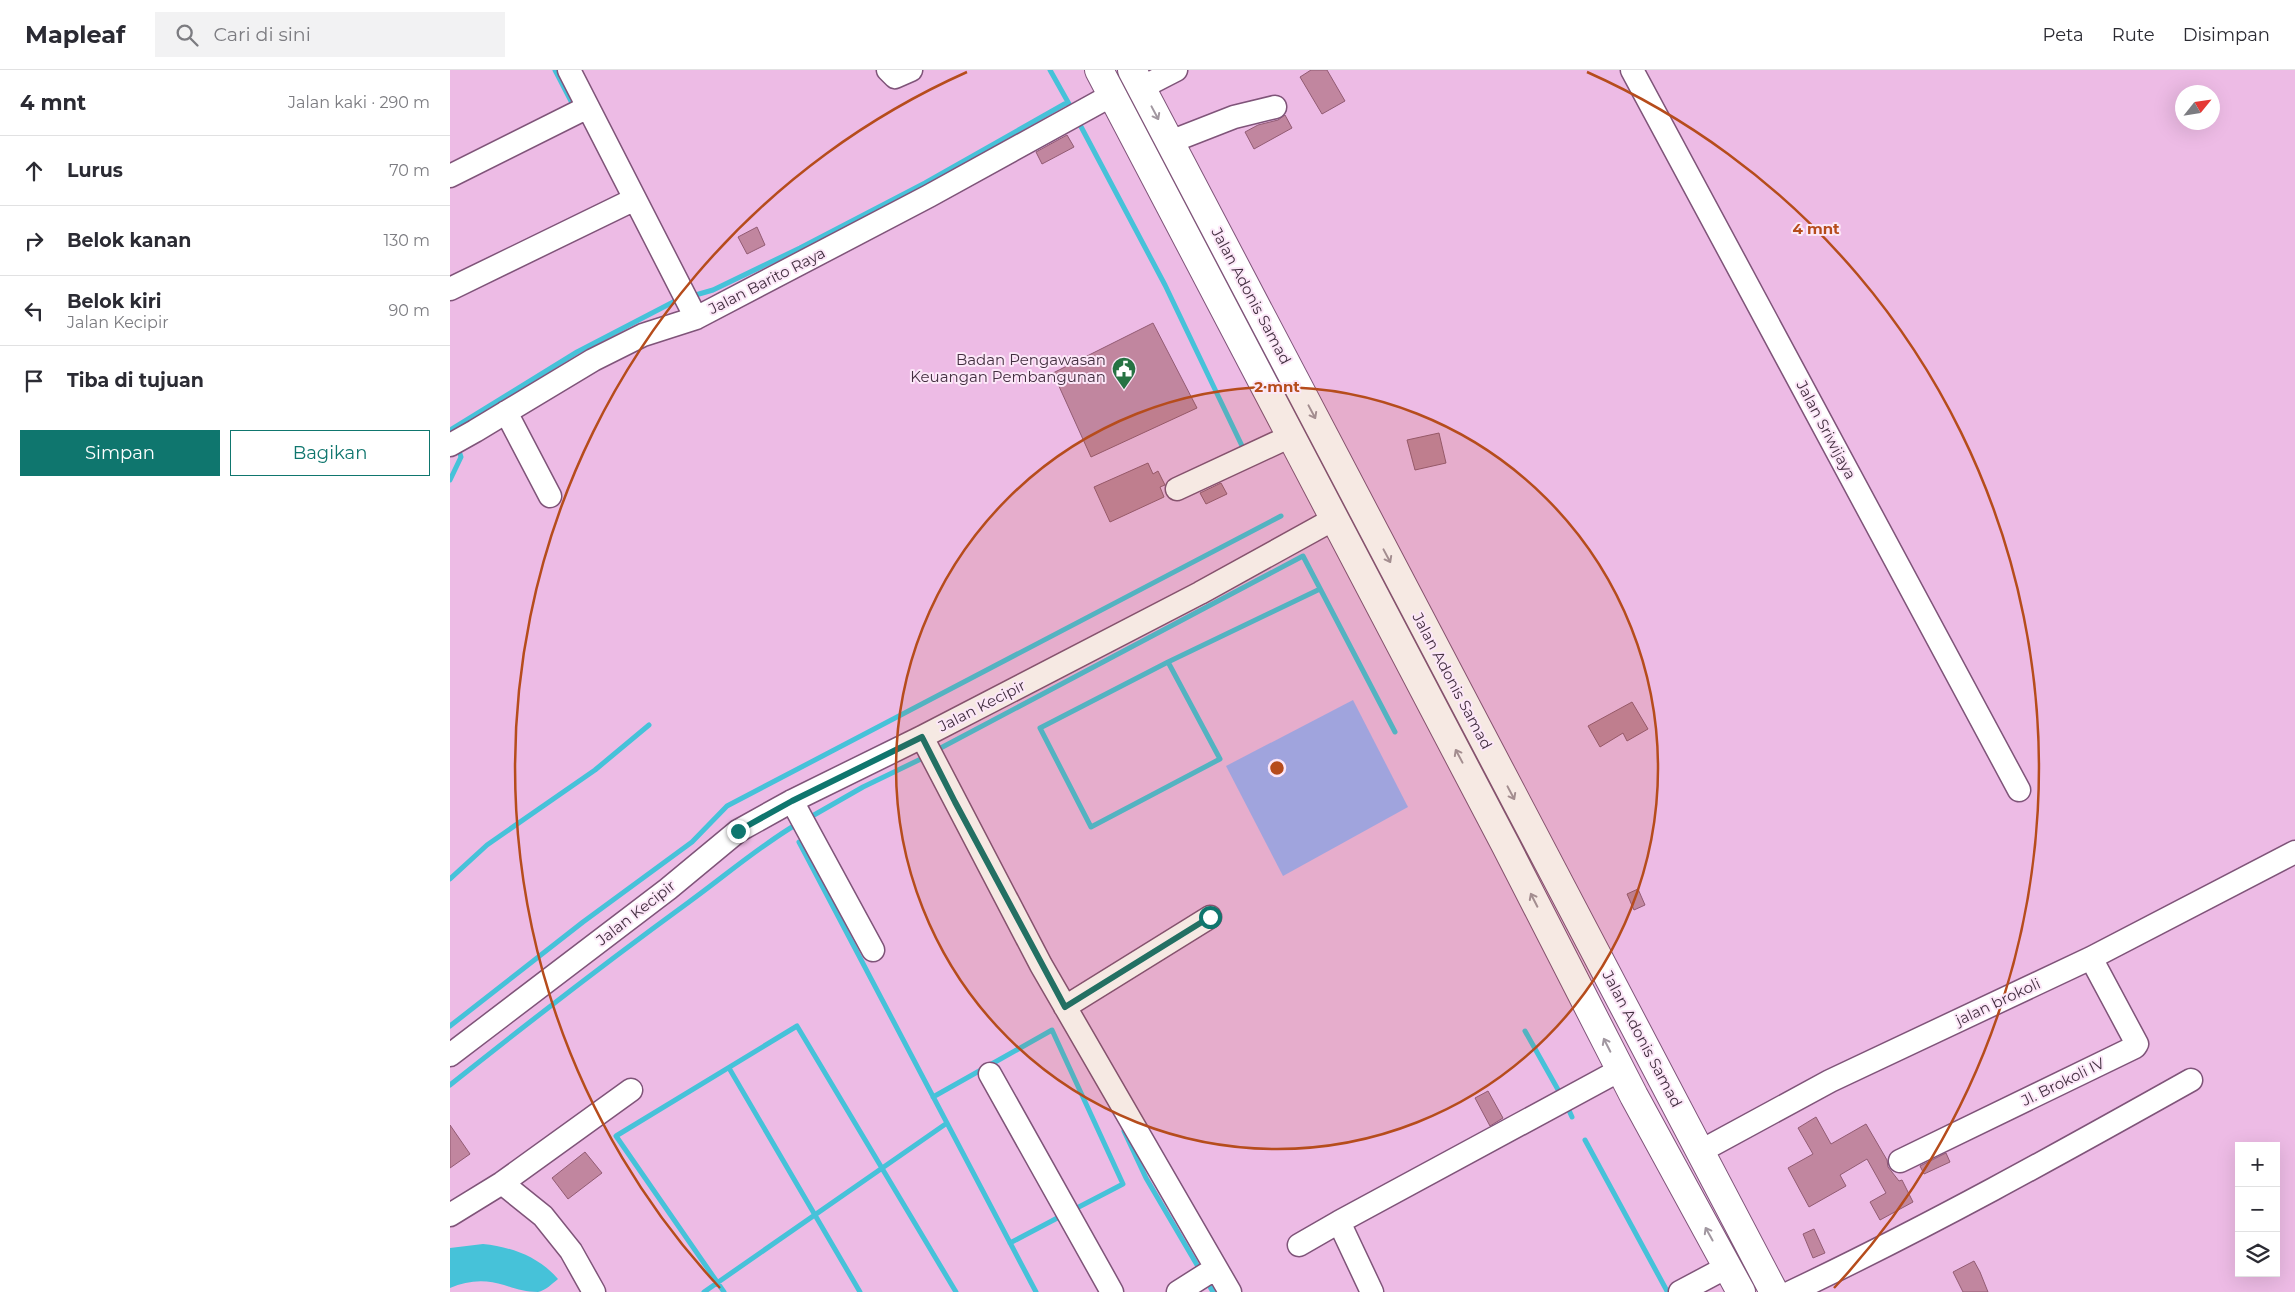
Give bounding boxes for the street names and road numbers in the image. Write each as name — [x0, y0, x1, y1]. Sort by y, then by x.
street label: Jalan Adonis Samad — [1207, 223, 1296, 367]
street label: Jalan Barito Raya — [704, 243, 828, 319]
street label: Jalan Sriwijaya — [1792, 376, 1860, 482]
street label: Jalan Adonis Samad — [1408, 608, 1497, 752]
street label: Jalan Kecipir — [934, 675, 1029, 736]
street label: Jalan Kecipir — [592, 876, 679, 950]
street label: Jalan Adonis Samad — [1598, 966, 1687, 1110]
street label: jalan brokoli — [1951, 974, 2043, 1030]
street label: Jl. Brokoli IV — [2017, 1053, 2108, 1110]

